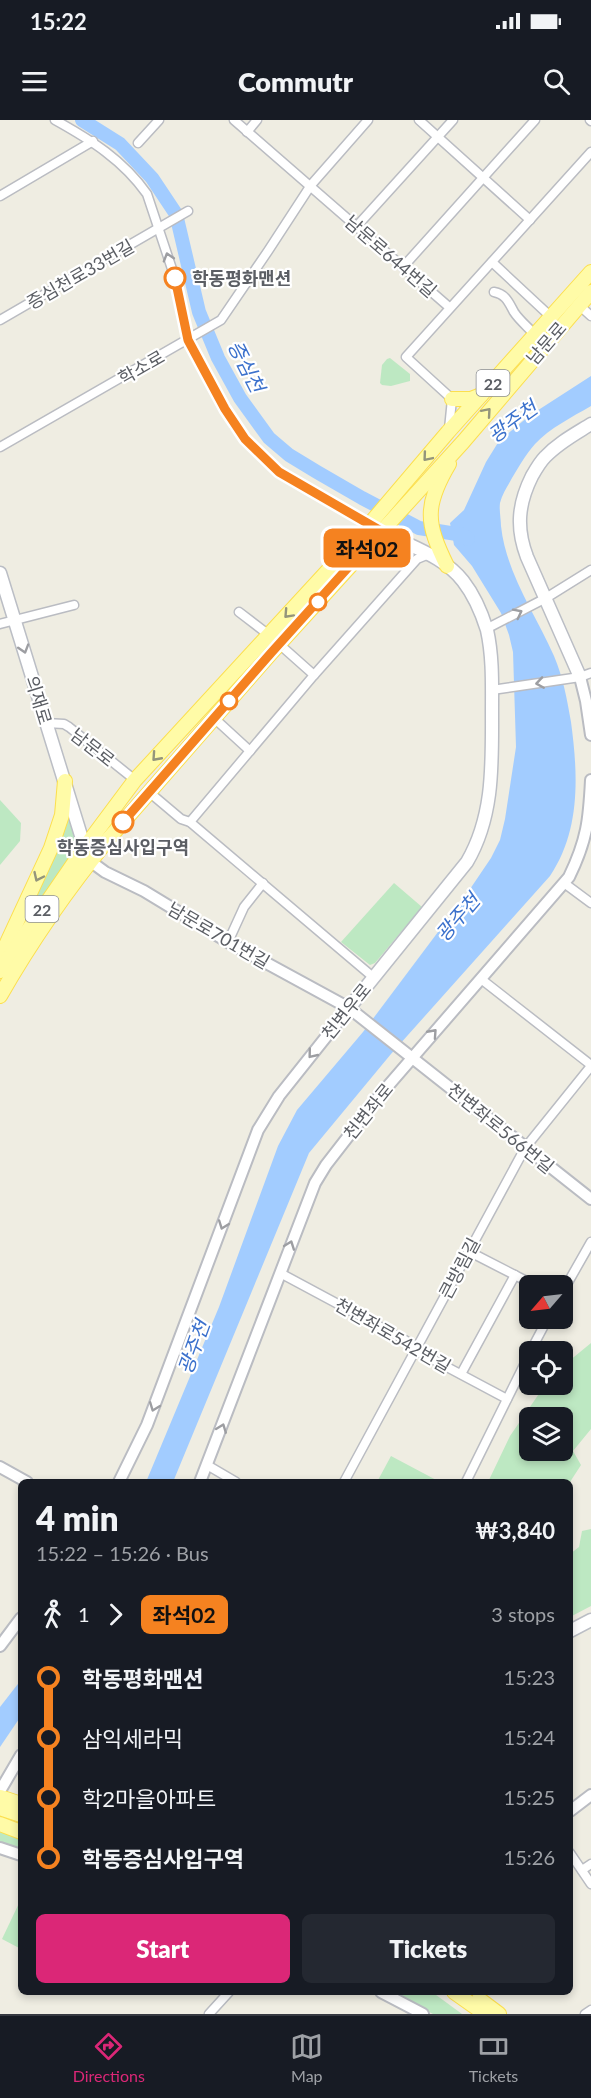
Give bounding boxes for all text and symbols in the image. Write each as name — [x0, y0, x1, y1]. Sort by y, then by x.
text: 15:22 — [30, 8, 87, 35]
icon: menu — [18, 65, 51, 98]
text: Commutr — [238, 65, 353, 98]
icon: search — [540, 65, 573, 98]
street label: 남문로644번길 — [341, 210, 441, 302]
street label: 증심천로33번길 — [22, 234, 138, 314]
one-way arrow — [163, 252, 175, 263]
marker: 학동평화맨션 — [164, 267, 186, 289]
place label: 학동평화맨션 — [192, 267, 291, 289]
street label: 남문로 — [521, 317, 571, 369]
water label: 증심천 — [224, 336, 271, 398]
street label: 학소로 — [114, 345, 168, 389]
road number: 22 — [476, 370, 510, 396]
water label: 광주천 — [483, 394, 543, 447]
one-way arrow — [479, 408, 490, 419]
one-way arrow — [423, 450, 434, 461]
line badge: 좌석02 — [325, 528, 409, 568]
text: 좌석02 — [336, 536, 399, 561]
unlabelled marker — [309, 593, 327, 611]
one-way arrow — [285, 606, 296, 617]
one-way arrow — [511, 609, 522, 620]
one-way arrow — [17, 643, 29, 654]
street label: 의재로 — [21, 673, 57, 727]
one-way arrow — [535, 677, 545, 689]
unlabelled marker — [220, 692, 238, 710]
street label: 남문로 — [67, 723, 119, 771]
one-way arrow — [153, 750, 164, 761]
marker: 학동증심사입구역 — [112, 811, 134, 833]
place label: 학동증심사입구역 — [57, 836, 189, 858]
one-way arrow — [33, 870, 45, 881]
water label: 광주천 — [430, 886, 486, 946]
road number: 22 — [26, 896, 58, 922]
street label: 남문로701번길 — [164, 897, 274, 973]
street label: 천변우로 — [317, 978, 375, 1044]
one-way arrow — [426, 1030, 437, 1040]
one-way arrow — [308, 1047, 319, 1058]
street label: 천변좌로 — [339, 1078, 397, 1144]
street label: 천변좌로566번길 — [443, 1078, 559, 1178]
one-way arrow — [218, 1219, 230, 1230]
street label: 큰방림길 — [434, 1234, 484, 1302]
one-way arrow — [283, 1240, 295, 1251]
north arrow — [519, 1275, 573, 1329]
map controls — [519, 1275, 573, 1461]
street label: 천변좌로542번길 — [331, 1293, 455, 1377]
water label: 광주천 — [172, 1315, 215, 1377]
button: locate — [519, 1341, 573, 1395]
one-way arrow — [149, 1402, 162, 1412]
button: layers — [519, 1407, 573, 1461]
one-way arrow — [215, 1423, 227, 1434]
text: 4 min — [36, 1498, 118, 1538]
text: ₩3,840 — [475, 1517, 555, 1544]
text: 15:22 – 15:26 · Bus — [36, 1541, 209, 1565]
icon: walk — [36, 1598, 69, 1631]
icon: forward — [99, 1598, 132, 1631]
text: 1 — [78, 1602, 90, 1626]
text: 좌석02 — [153, 1602, 216, 1627]
text: 3 stops — [491, 1602, 555, 1626]
text: 학동평화맨션 — [82, 1665, 203, 1692]
text: 15:23 — [504, 1665, 555, 1689]
text: 삼익세라믹 — [82, 1725, 183, 1752]
text: 15:24 — [504, 1725, 555, 1749]
text: 학2마을아파트 — [82, 1785, 216, 1812]
text: 15:25 — [504, 1785, 555, 1809]
text: 학동증심사입구역 — [82, 1845, 244, 1872]
text: 15:26 — [504, 1845, 555, 1869]
button: Start — [36, 1914, 290, 1983]
button: Tickets — [302, 1914, 555, 1983]
tab: Directions — [73, 2030, 145, 2085]
tab: Map — [290, 2030, 323, 2085]
tab: Tickets — [469, 2030, 518, 2085]

